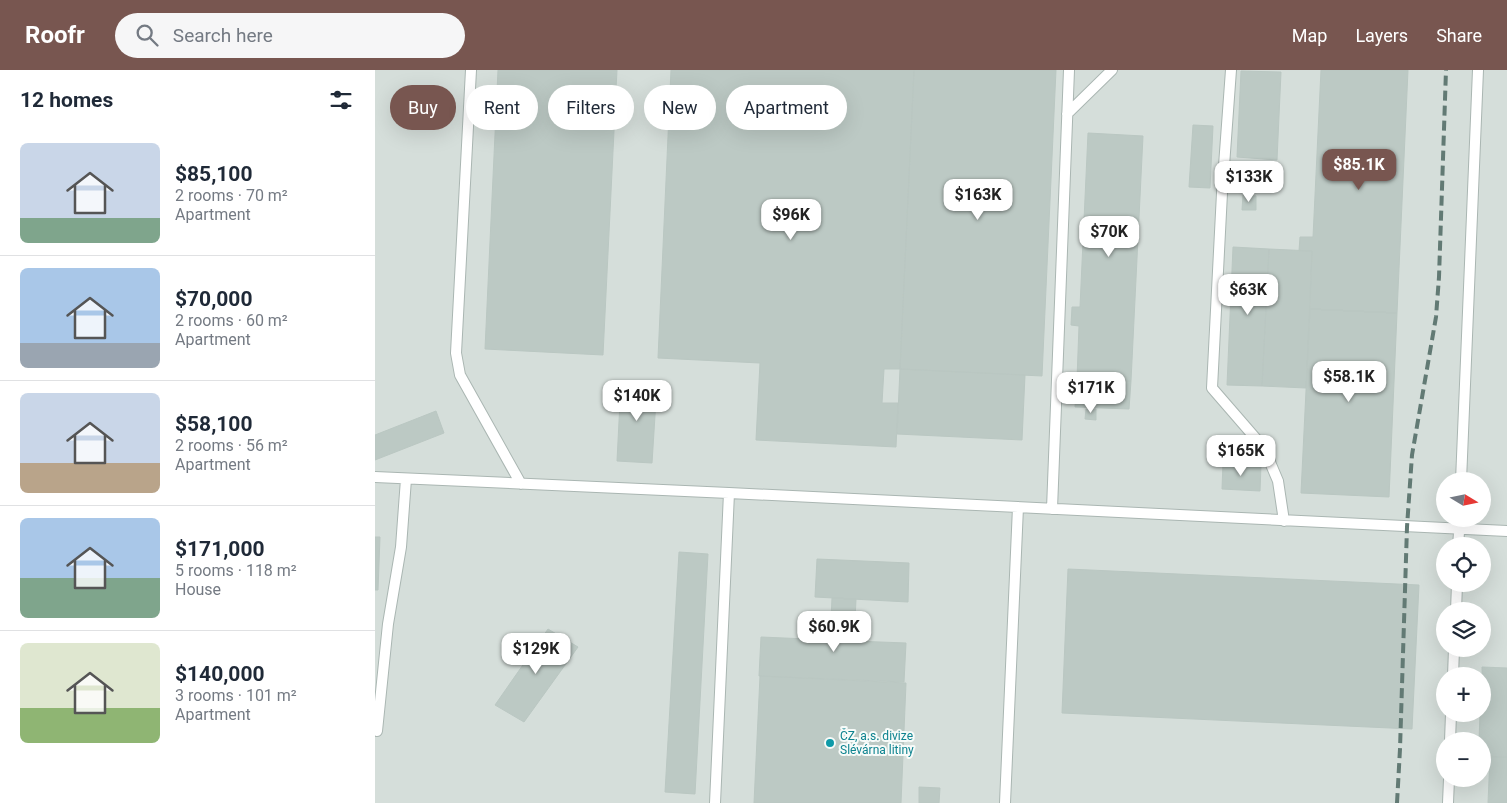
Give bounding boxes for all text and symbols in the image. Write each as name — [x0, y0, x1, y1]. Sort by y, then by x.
search box — [115, 13, 465, 58]
text: Roofr — [25, 21, 85, 49]
icon: search — [133, 21, 161, 49]
text: Search here — [173, 24, 273, 47]
text: Map — [1292, 25, 1327, 46]
text: Layers — [1355, 25, 1408, 46]
text: Share — [1436, 25, 1482, 46]
chip: Buy — [390, 85, 456, 130]
chip: Rent — [466, 85, 538, 130]
chip: Filters — [548, 85, 634, 130]
chip: New — [644, 85, 716, 130]
chip: Apartment — [726, 85, 847, 130]
icon: filters — [327, 86, 355, 114]
text: 12 homes — [20, 88, 113, 112]
pin: $85.1K — [1318, 148, 1400, 191]
text: $85.1K — [1333, 155, 1385, 174]
pin: $133K — [1214, 160, 1284, 203]
text: $85,100 — [175, 162, 252, 186]
icon: home — [60, 163, 120, 223]
text: $133K — [1226, 167, 1272, 186]
pin: $163K — [943, 178, 1013, 221]
text: $163K — [955, 185, 1001, 204]
text: 2 rooms · 70 m² — [175, 186, 288, 205]
pin: $96K — [761, 198, 821, 241]
text: Apartment — [175, 205, 251, 224]
text: $96K — [772, 205, 810, 224]
pin: $70K — [1079, 216, 1139, 258]
text: $70K — [1090, 222, 1128, 241]
pin: $63K — [1218, 274, 1278, 316]
text: $63K — [1229, 280, 1267, 299]
text: $70,000 — [175, 287, 252, 311]
icon: home — [60, 288, 120, 348]
text: 2 rooms · 60 m² — [175, 311, 288, 330]
text: Apartment — [175, 330, 251, 349]
pin: $58.1K — [1308, 360, 1390, 403]
text: $58.1K — [1323, 367, 1375, 386]
pin: $171K — [1056, 372, 1126, 414]
text: $171K — [1068, 378, 1114, 397]
pin: $140K — [602, 380, 672, 422]
text: $140K — [614, 386, 660, 405]
text: $58,100 — [175, 412, 252, 436]
icon: home — [60, 413, 120, 473]
pin: $165K — [1206, 434, 1276, 477]
text: 2 rooms · 56 m² — [175, 436, 288, 455]
text: $165K — [1218, 441, 1264, 460]
text: Apartment — [175, 455, 251, 474]
north arrow — [1436, 472, 1491, 528]
map controls — [1436, 472, 1491, 787]
text: $171,000 — [175, 537, 265, 561]
button: locate — [1436, 537, 1491, 592]
icon: home — [60, 538, 120, 598]
text: 5 rooms · 118 m² — [175, 561, 297, 580]
text: House — [175, 580, 221, 599]
button: layers — [1436, 602, 1491, 657]
pin: $60.9K — [793, 610, 875, 653]
text: $60.9K — [808, 617, 860, 636]
pin: $129K — [501, 632, 571, 675]
text: $129K — [513, 639, 559, 658]
text: $140,000 — [175, 662, 265, 686]
icon: home — [60, 663, 120, 723]
button: + — [1436, 667, 1491, 722]
text: 3 rooms · 101 m² — [175, 686, 297, 705]
text: Apartment — [175, 705, 251, 724]
place label: ČZ, a.s. divize Slévárna litiny — [840, 728, 914, 757]
button: − — [1436, 732, 1491, 787]
marker: ČZ, a.s. divize Slévárna litiny — [824, 737, 836, 749]

